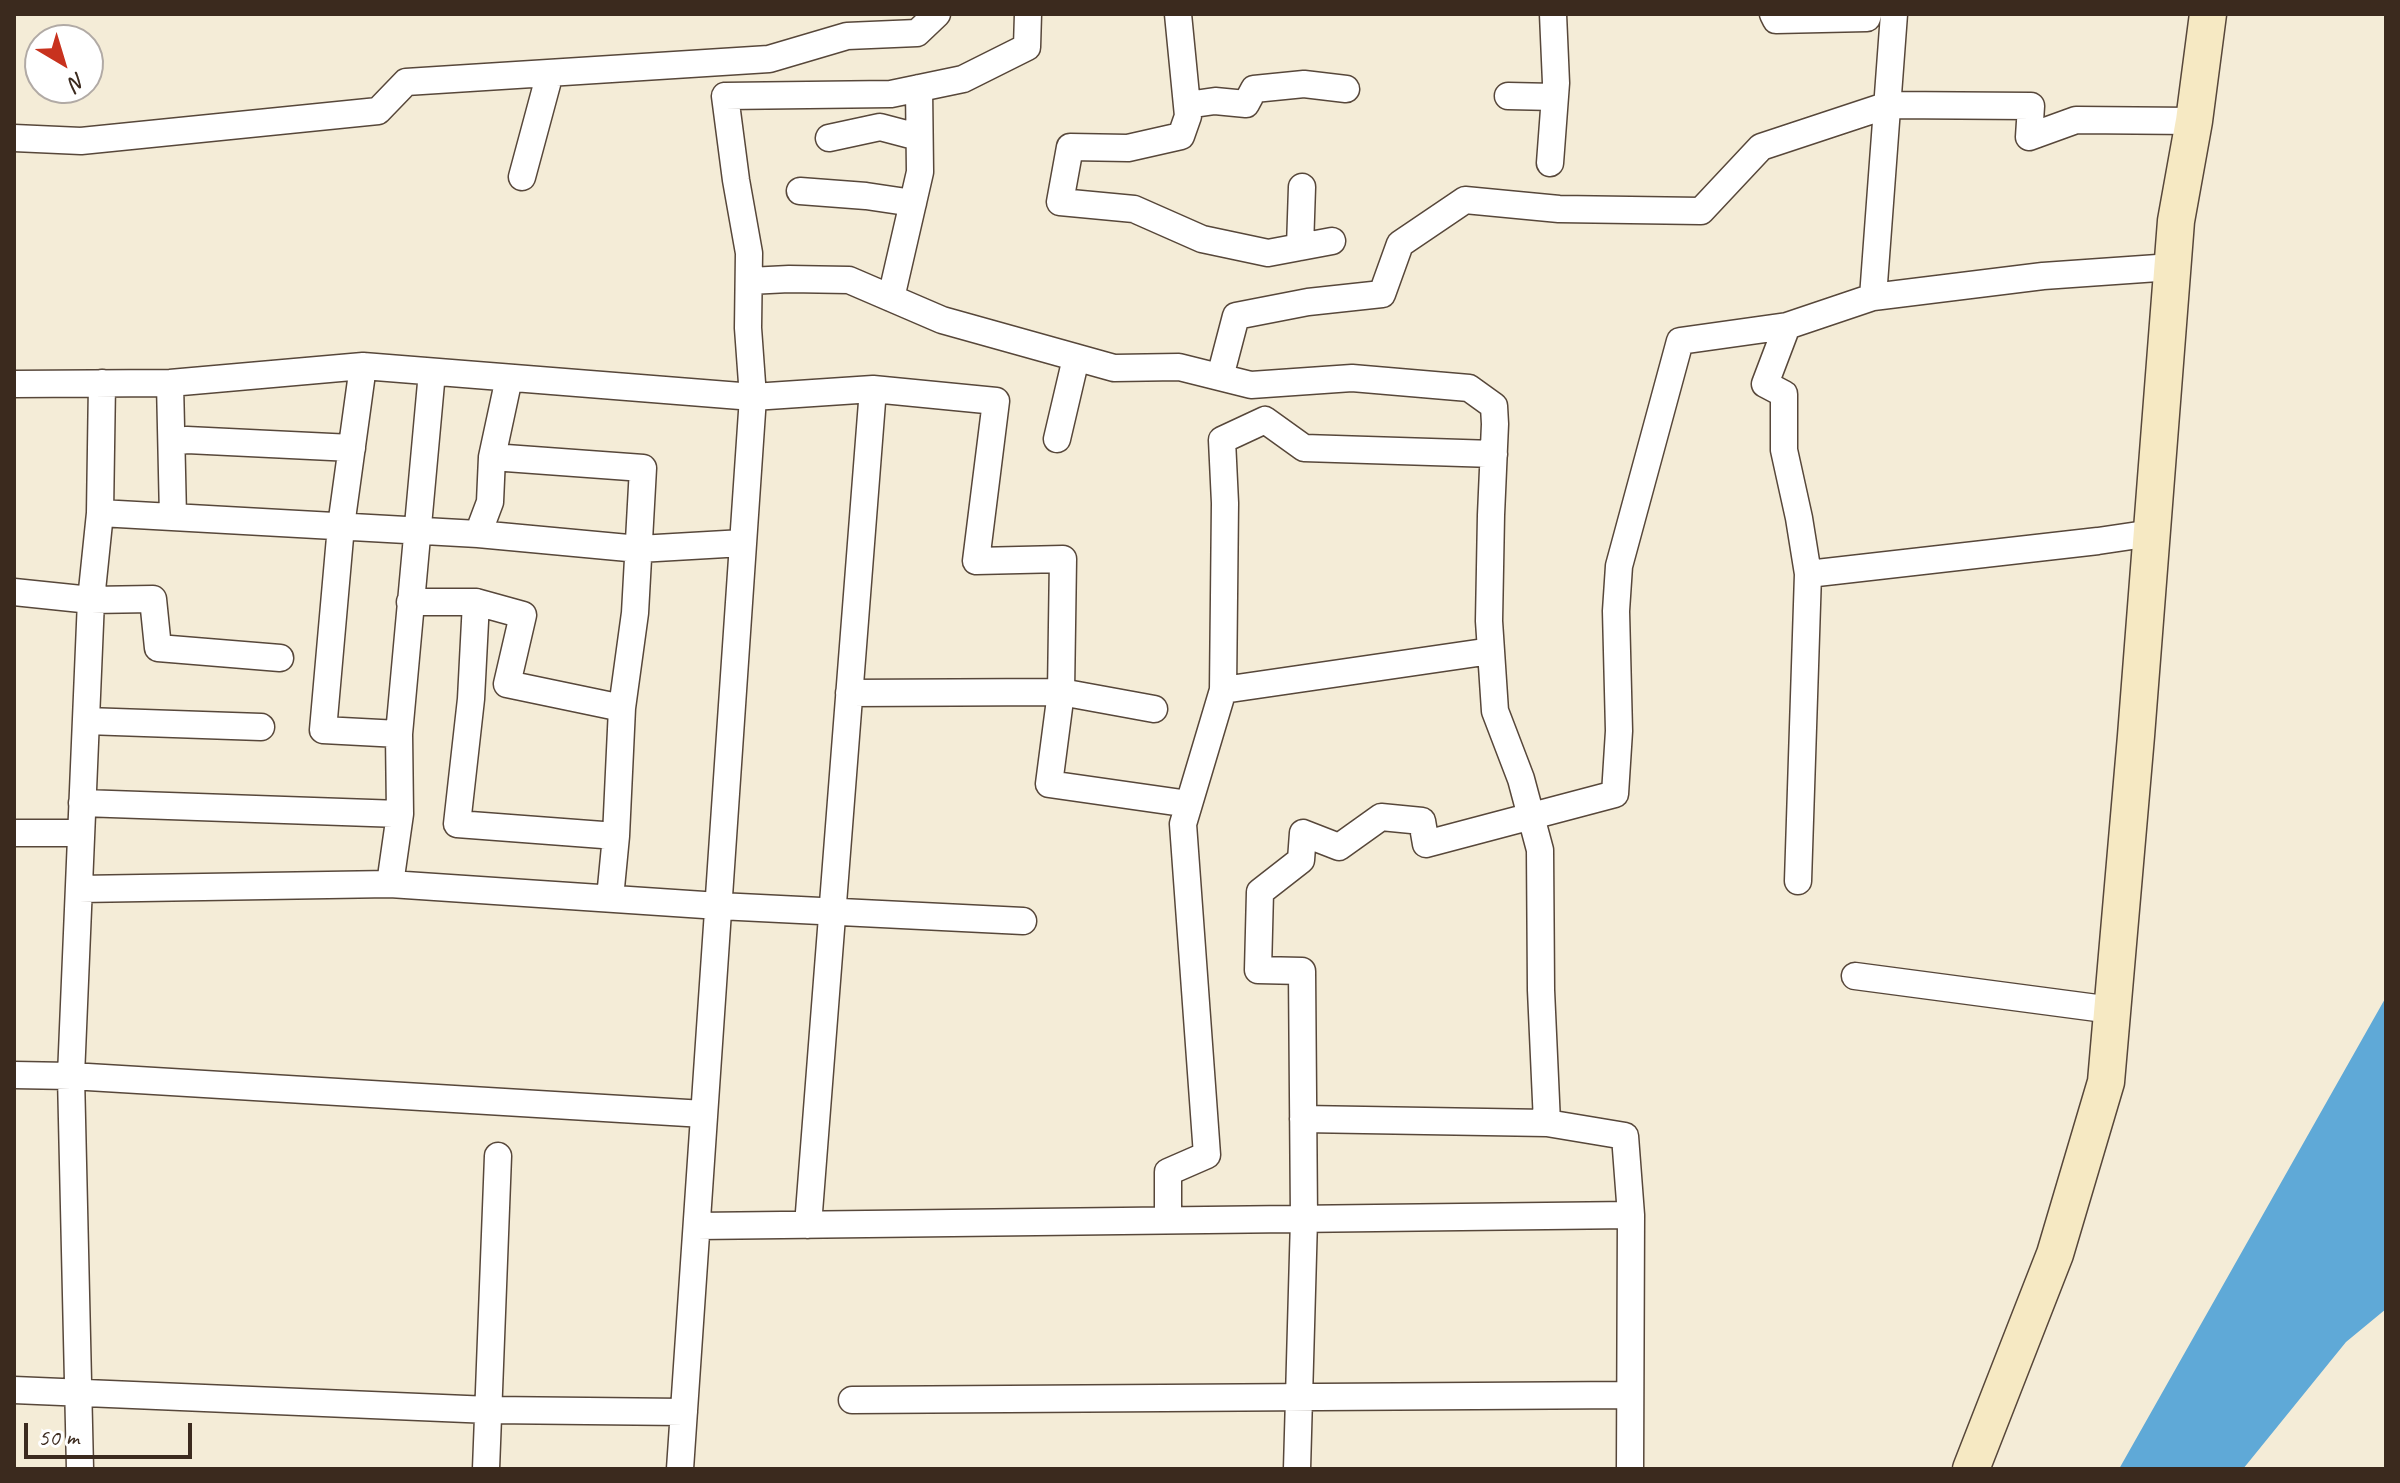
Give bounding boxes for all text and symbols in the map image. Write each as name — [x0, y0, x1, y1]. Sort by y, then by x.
north arrow — [24, 24, 104, 104]
text: N — [64, 66, 92, 97]
scale bar — [28, 1407, 196, 1457]
text: 50 m — [38, 1422, 79, 1452]

